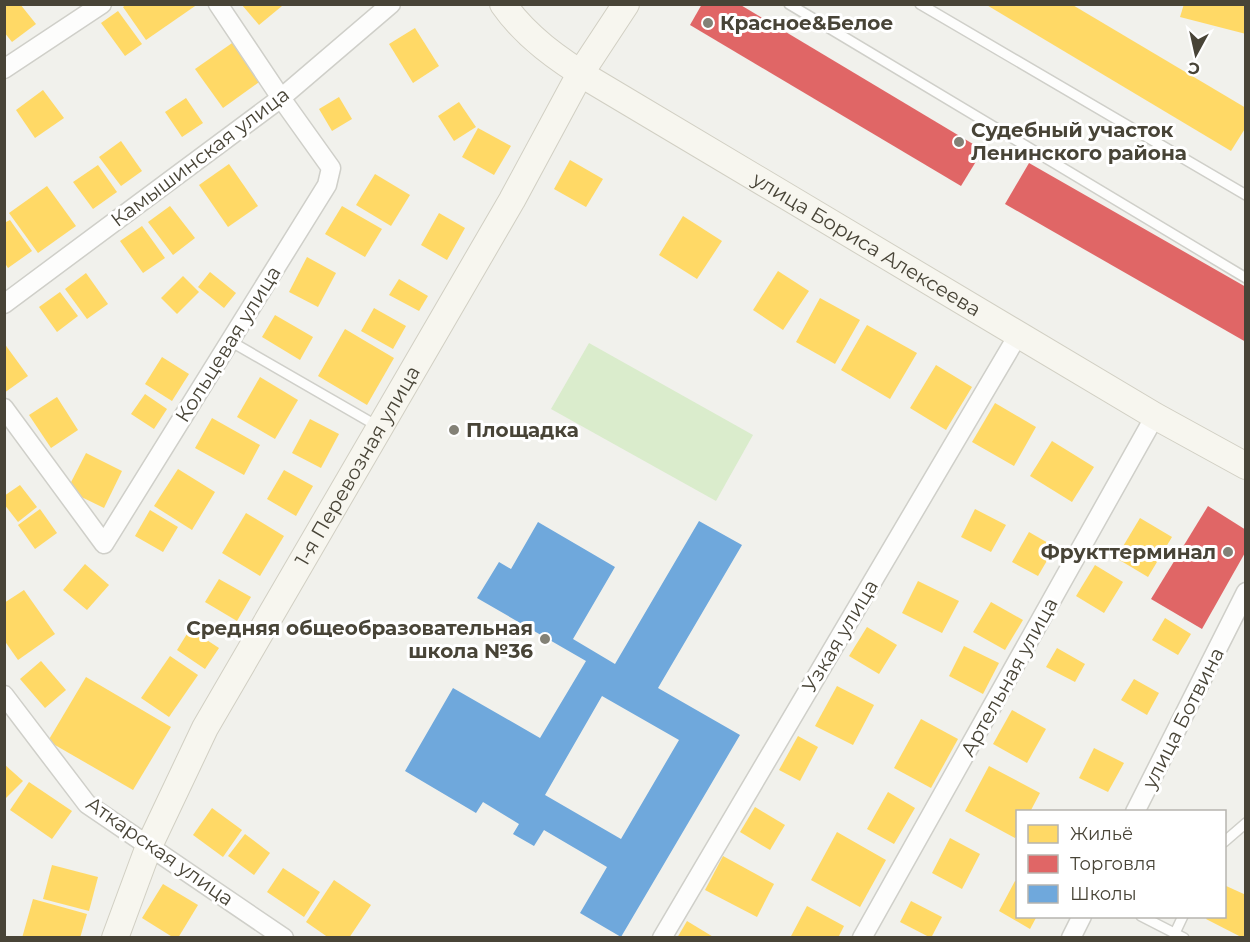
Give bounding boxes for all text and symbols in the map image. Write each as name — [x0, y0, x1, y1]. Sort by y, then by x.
place label: Красное&Белое — [720, 11, 893, 35]
marker: Красное&Белое — [701, 16, 715, 30]
north arrow — [1166, 24, 1226, 84]
text: С — [1187, 58, 1201, 79]
street label: Камышинская улица — [106, 82, 294, 232]
place label: Судебный участок Ленинского района — [971, 118, 1187, 165]
marker: Судебный участок Ленинского района — [952, 135, 966, 149]
street label: улица Бориса Алексеева — [747, 166, 985, 321]
street label: Кольцевая улица — [170, 261, 286, 427]
street label: 1-я Перевозная улица — [290, 361, 425, 570]
place label: Площадка — [466, 418, 579, 442]
marker: Площадка — [447, 423, 461, 437]
place label: Фрукттерминал — [1041, 540, 1216, 564]
marker: Фрукттерминал — [1221, 545, 1235, 559]
street label: Узкая улица — [797, 575, 883, 697]
street label: Артельная улица — [955, 593, 1063, 761]
place label: Средняя общеобразовательная школа №36 — [186, 616, 533, 663]
marker: Средняя общеобразовательная школа №36 — [538, 632, 552, 646]
street label: улица Ботвина — [1137, 643, 1229, 793]
street label: Аткарская улица — [82, 791, 238, 911]
legend — [1016, 810, 1226, 918]
text: Жильё — [1070, 823, 1133, 845]
text: Торговля — [1070, 853, 1156, 875]
text: Школы — [1070, 883, 1137, 905]

